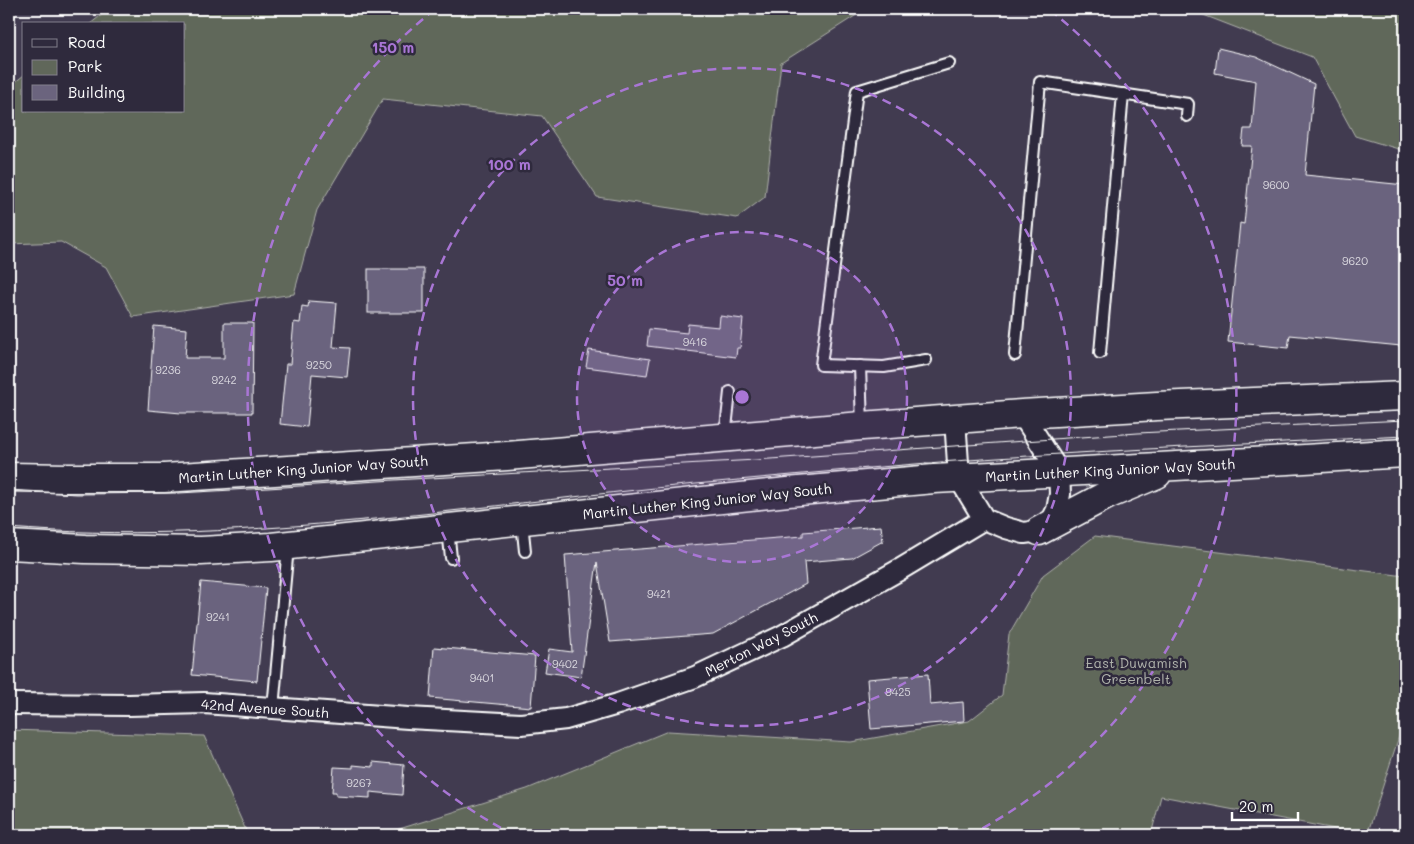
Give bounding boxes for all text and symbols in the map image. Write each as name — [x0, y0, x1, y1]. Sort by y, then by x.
legend — [22, 22, 185, 112]
text: Road — [68, 32, 105, 52]
text: 150 m — [372, 37, 414, 57]
text: Park — [68, 56, 102, 76]
text: Building — [68, 82, 125, 102]
text: 100 m — [487, 154, 531, 174]
house number: 9600 — [1263, 177, 1290, 192]
house number: 9620 — [1342, 253, 1368, 268]
text: 50 m — [607, 270, 643, 290]
house number: 9416 — [683, 334, 707, 349]
house number: 9250 — [306, 357, 332, 372]
house number: 9236 — [155, 362, 181, 377]
house number: 9242 — [211, 372, 237, 387]
centre of rings — [733, 388, 751, 406]
street label: Martin Luther King Junior Way South — [178, 451, 428, 487]
street label: Martin Luther King Junior Way South — [985, 454, 1235, 486]
street label: Martin Luther King Junior Way South — [582, 478, 832, 524]
house number: 9421 — [647, 586, 671, 601]
street label: Merton Way South — [701, 607, 821, 681]
house number: 9241 — [206, 609, 230, 624]
park label: East Duwamish Greenbelt — [1085, 653, 1187, 688]
house number: 9402 — [552, 656, 578, 671]
house number: 9401 — [470, 670, 494, 685]
house number: 9425 — [885, 684, 911, 699]
street label: 42nd Avenue South — [201, 694, 330, 722]
house number: 9267 — [346, 775, 372, 790]
scale bar — [1232, 789, 1298, 821]
text: 20 m — [1239, 796, 1273, 816]

